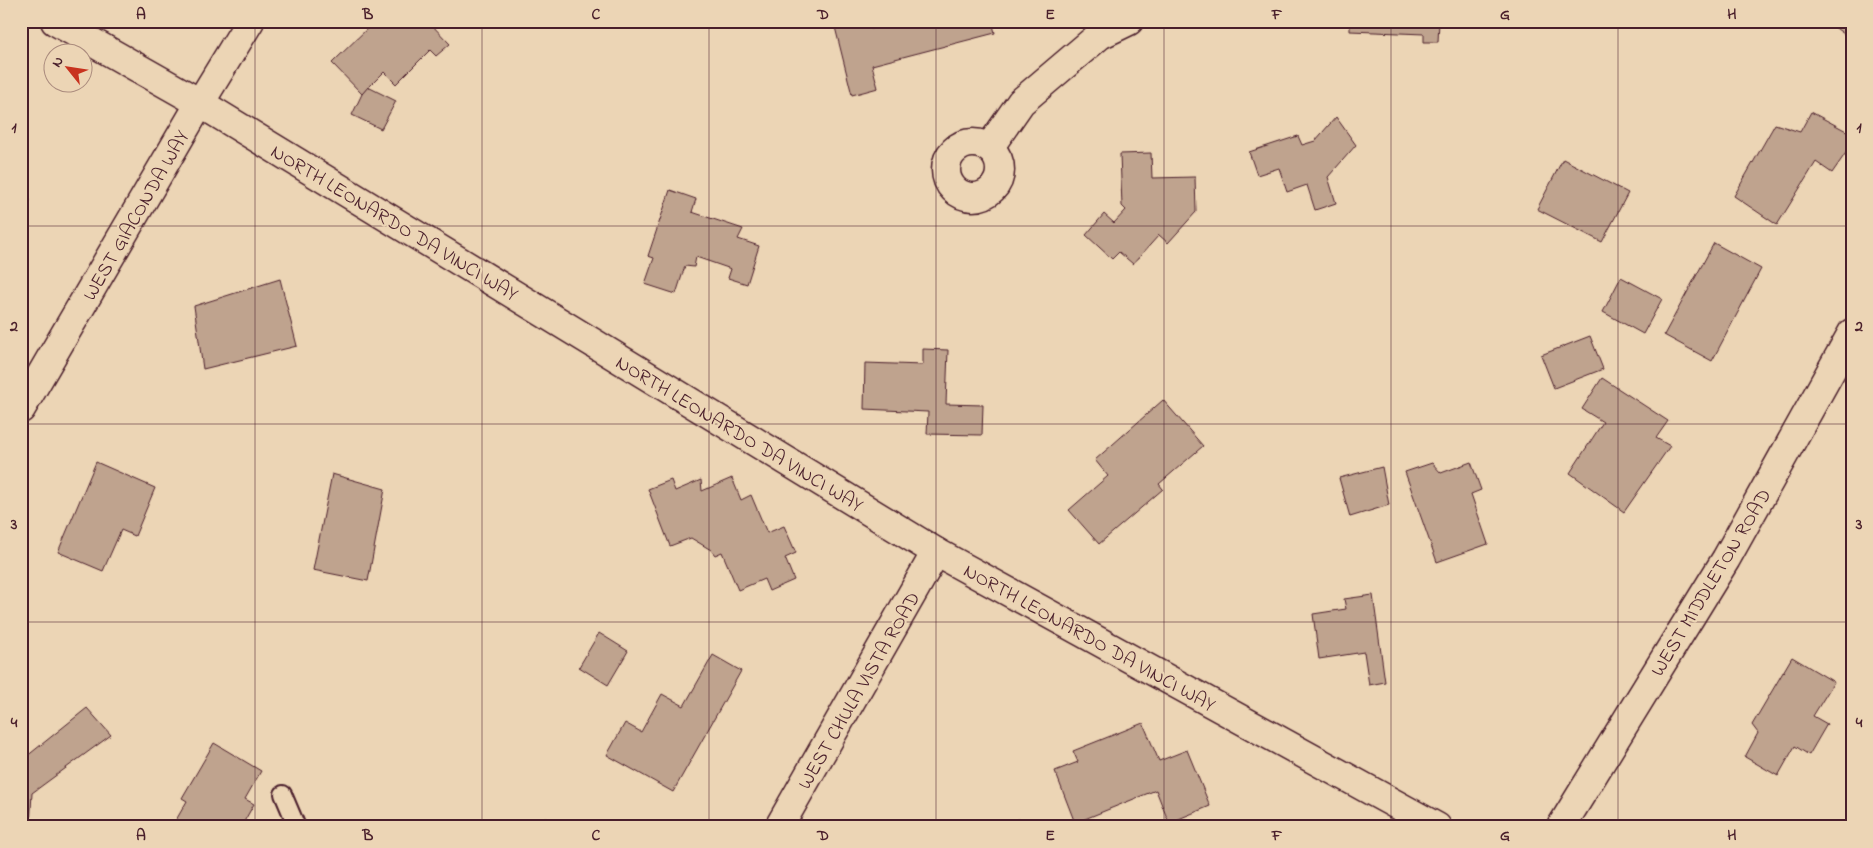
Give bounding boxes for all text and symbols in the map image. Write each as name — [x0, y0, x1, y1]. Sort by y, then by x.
text: A — [136, 3, 146, 27]
text: B — [362, 3, 374, 27]
text: C — [592, 3, 601, 27]
text: D — [816, 3, 829, 27]
text: E — [1045, 3, 1055, 27]
text: F — [1271, 3, 1283, 27]
text: G — [1500, 3, 1510, 27]
text: H — [1727, 3, 1737, 27]
north arrow — [42, 42, 92, 92]
text: N — [47, 53, 69, 72]
text: 1 — [11, 116, 17, 140]
text: 1 — [1856, 116, 1862, 140]
street label: WEST GIACONDA WAY — [76, 126, 198, 307]
street label: NORTH LEONARDO DA VINCI WAY — [264, 139, 523, 310]
text: 2 — [9, 315, 18, 339]
text: 2 — [1854, 315, 1863, 339]
street label: NORTH LEONARDO DA VINCI WAY — [609, 350, 868, 521]
street label: WEST MIDDLETON ROAD — [1645, 484, 1780, 683]
text: 3 — [10, 513, 18, 537]
text: 3 — [1855, 513, 1863, 537]
street label: NORTH LEONARDO DA VINCI WAY — [957, 558, 1220, 721]
street label: WEST CHULA VISTA ROAD — [792, 587, 929, 795]
text: 4 — [10, 711, 18, 735]
text: 4 — [1855, 711, 1863, 735]
text: A — [136, 824, 146, 848]
text: B — [362, 824, 374, 848]
text: C — [592, 824, 601, 848]
text: D — [816, 824, 829, 848]
text: E — [1045, 824, 1055, 848]
text: F — [1271, 824, 1283, 848]
text: G — [1500, 824, 1510, 848]
text: H — [1727, 824, 1737, 848]

